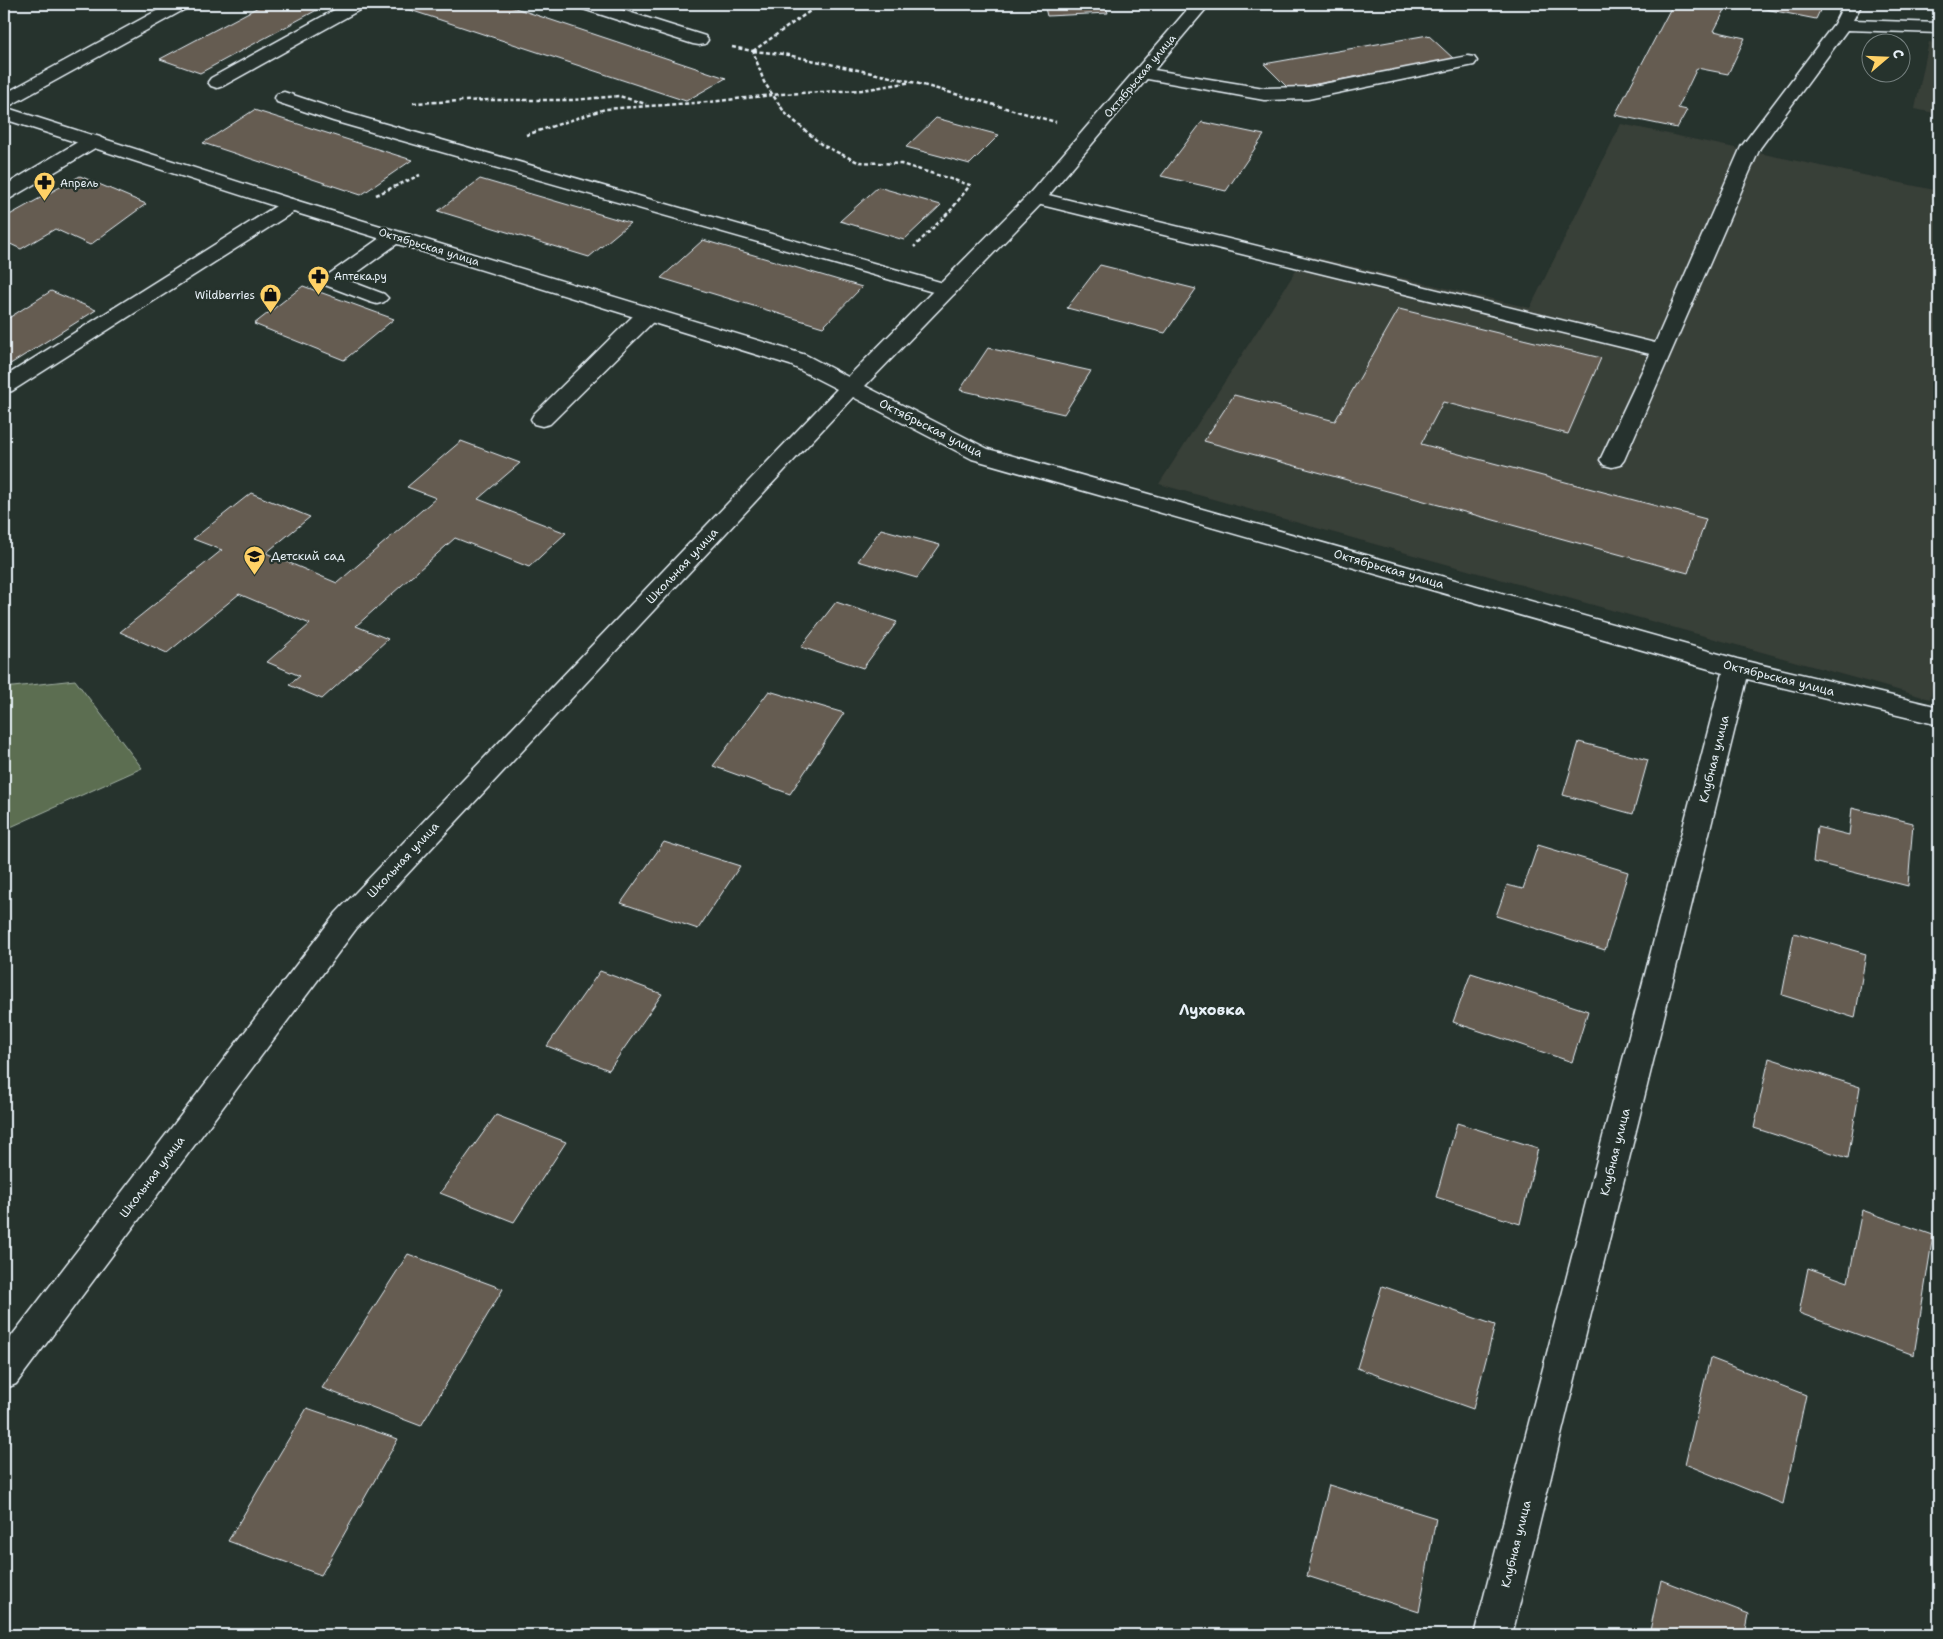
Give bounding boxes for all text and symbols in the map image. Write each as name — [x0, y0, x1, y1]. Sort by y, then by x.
street label: Октябрьская улица — [1101, 31, 1179, 121]
north arrow — [1860, 32, 1910, 82]
text: С — [1888, 47, 1908, 61]
pharmacy icon: Апрель — [32, 171, 56, 202]
place label: Апрель — [60, 176, 99, 191]
street label: Октябрьская улица — [377, 225, 481, 270]
pharmacy icon: Аптека.ру — [306, 264, 330, 295]
place label: Аптека.ру — [334, 269, 387, 284]
shop icon: Wildberries — [259, 283, 283, 314]
place label: Wildberries — [195, 288, 255, 303]
street label: Октябрьская улица — [876, 395, 986, 461]
street label: Школьная улица — [642, 524, 722, 608]
school or university icon: Детский сад — [243, 544, 267, 575]
street label: Октябрьская улица — [1332, 546, 1447, 593]
place label: Детский сад — [271, 548, 345, 564]
street label: Октябрьская улица — [1722, 656, 1837, 700]
street label: Клубная улица — [1695, 713, 1733, 804]
street label: Школьная улица — [363, 818, 443, 902]
district label: Луховка — [1179, 1000, 1246, 1020]
street label: Клубная улица — [1596, 1106, 1634, 1197]
street label: Школьная улица — [116, 1132, 188, 1221]
street label: Клубная улица — [1497, 1498, 1535, 1589]

